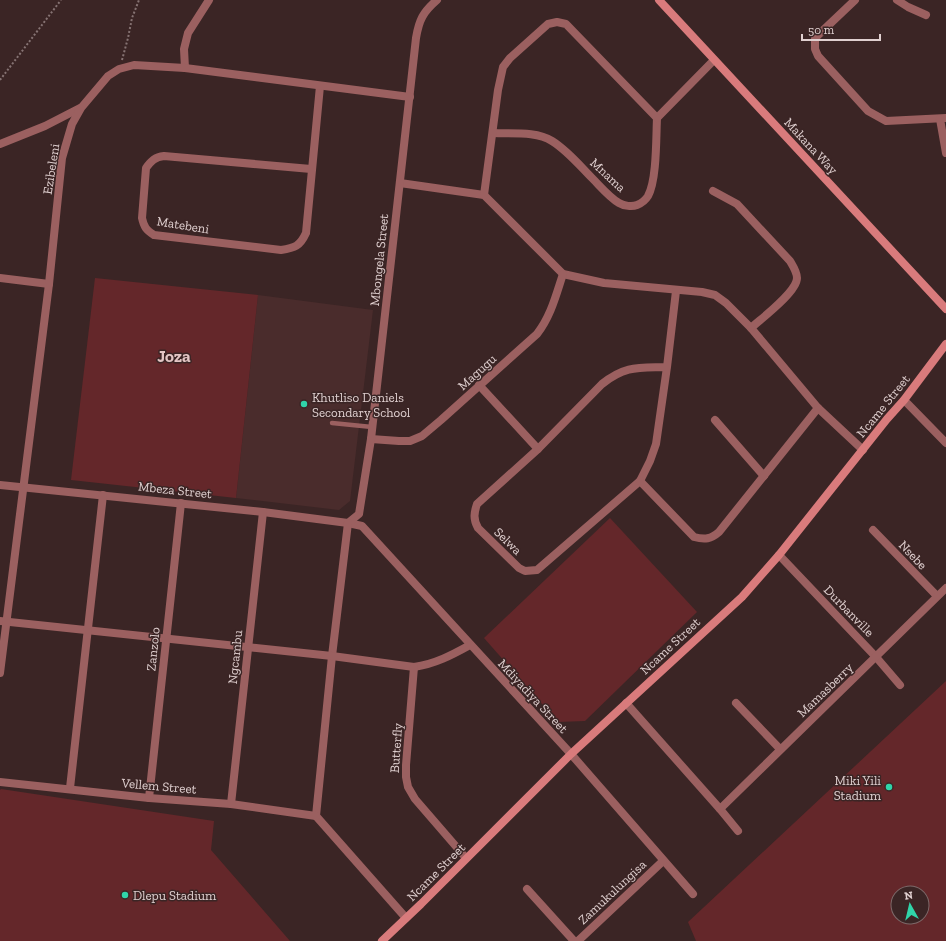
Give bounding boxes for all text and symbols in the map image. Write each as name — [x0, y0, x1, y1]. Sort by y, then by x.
scale bar — [802, 16, 880, 42]
text: 50 m — [808, 23, 835, 37]
street label: Makana Way — [781, 115, 841, 177]
street label: Ezibeleni — [40, 142, 62, 195]
street label: Mnama — [587, 155, 629, 196]
street label: Matebeni — [156, 213, 211, 237]
street label: Mbongela Street — [367, 213, 391, 307]
district label: Joza — [157, 346, 191, 366]
street label: Magugu — [455, 350, 500, 393]
street label: Ncame Street — [853, 372, 913, 440]
place label: Khutliso Daniels Secondary School — [312, 390, 411, 420]
marker: Khutliso Daniels Secondary School — [299, 399, 309, 409]
street label: Mbeza Street — [137, 479, 213, 501]
street label: Selwa — [491, 524, 525, 558]
street label: Nsebe — [896, 538, 930, 572]
street label: Durbanville — [821, 582, 877, 640]
street label: Ncame Street — [637, 614, 703, 677]
street label: Zanzolo — [143, 626, 163, 672]
street label: Ngcambu — [225, 629, 245, 685]
street label: Mdiyadiya Street — [495, 656, 571, 736]
street label: Mamasberry — [794, 660, 856, 720]
street label: Butterfly — [387, 722, 405, 774]
place label: Miki Yili Stadium — [834, 773, 882, 803]
street label: Vellem Street — [120, 775, 197, 797]
marker: Miki Yili Stadium — [884, 782, 894, 792]
street label: Ncame Street — [404, 840, 468, 904]
street label: Zamukulungisa — [575, 856, 650, 927]
north arrow — [890, 885, 930, 925]
place label: Dlepu Stadium — [133, 888, 217, 903]
text: N — [904, 888, 914, 903]
marker: Dlepu Stadium — [120, 890, 130, 900]

